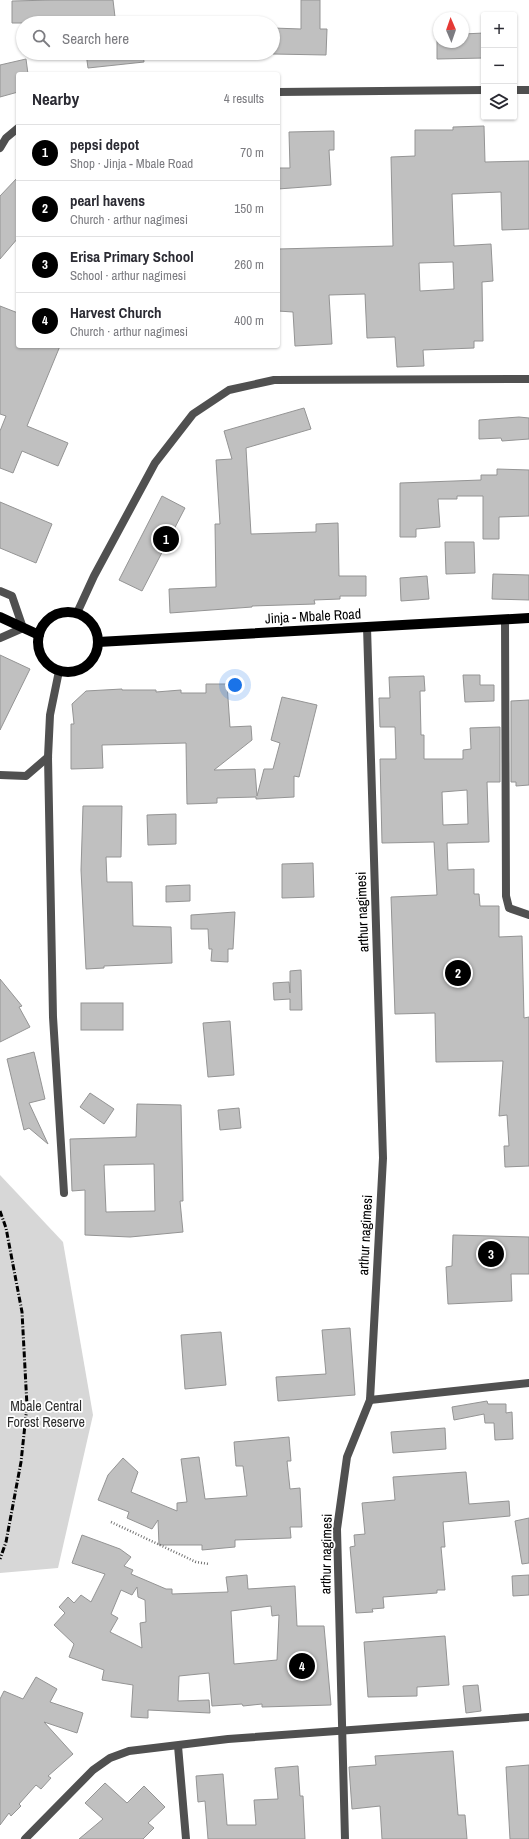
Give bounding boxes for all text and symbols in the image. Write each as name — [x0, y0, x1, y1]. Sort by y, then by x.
north arrow — [433, 12, 469, 48]
map controls — [481, 12, 517, 120]
button: + — [481, 12, 517, 48]
search box — [16, 16, 280, 60]
icon: search — [30, 27, 52, 49]
text: Search here — [62, 28, 129, 49]
button: − — [481, 48, 517, 84]
button: layers — [481, 84, 517, 120]
text: Nearby — [32, 87, 79, 110]
text: 4 results — [224, 90, 264, 107]
text: pepsi depot — [70, 134, 139, 155]
text: 1 — [42, 144, 48, 161]
text: 70 m — [240, 144, 264, 161]
text: Shop · Jinja - Mbale Road — [70, 155, 193, 172]
text: pearl havens — [70, 190, 145, 211]
text: 2 — [42, 200, 48, 217]
text: 150 m — [234, 200, 264, 217]
text: Church · arthur nagimesi — [70, 211, 188, 228]
text: Erisa Primary School — [70, 246, 194, 267]
text: 3 — [42, 256, 48, 273]
text: 260 m — [234, 256, 264, 273]
text: School · arthur nagimesi — [70, 267, 186, 284]
text: Harvest Church — [70, 302, 162, 323]
text: 4 — [42, 312, 48, 329]
text: 400 m — [234, 312, 264, 329]
text: Church · arthur nagimesi — [70, 323, 188, 340]
pin: 1 — [153, 524, 179, 554]
street label: Jinja - Mbale Road — [264, 604, 362, 628]
your location — [225, 675, 245, 695]
street label: arthur nagimesi — [352, 872, 372, 952]
pin: 2 — [445, 958, 471, 988]
street label: arthur nagimesi — [354, 1194, 376, 1276]
pin: 3 — [478, 1239, 504, 1269]
park label: Mbale Central Forest Reserve — [7, 1397, 85, 1431]
street label: arthur nagimesi — [316, 1514, 336, 1594]
pin: 4 — [289, 1651, 315, 1681]

